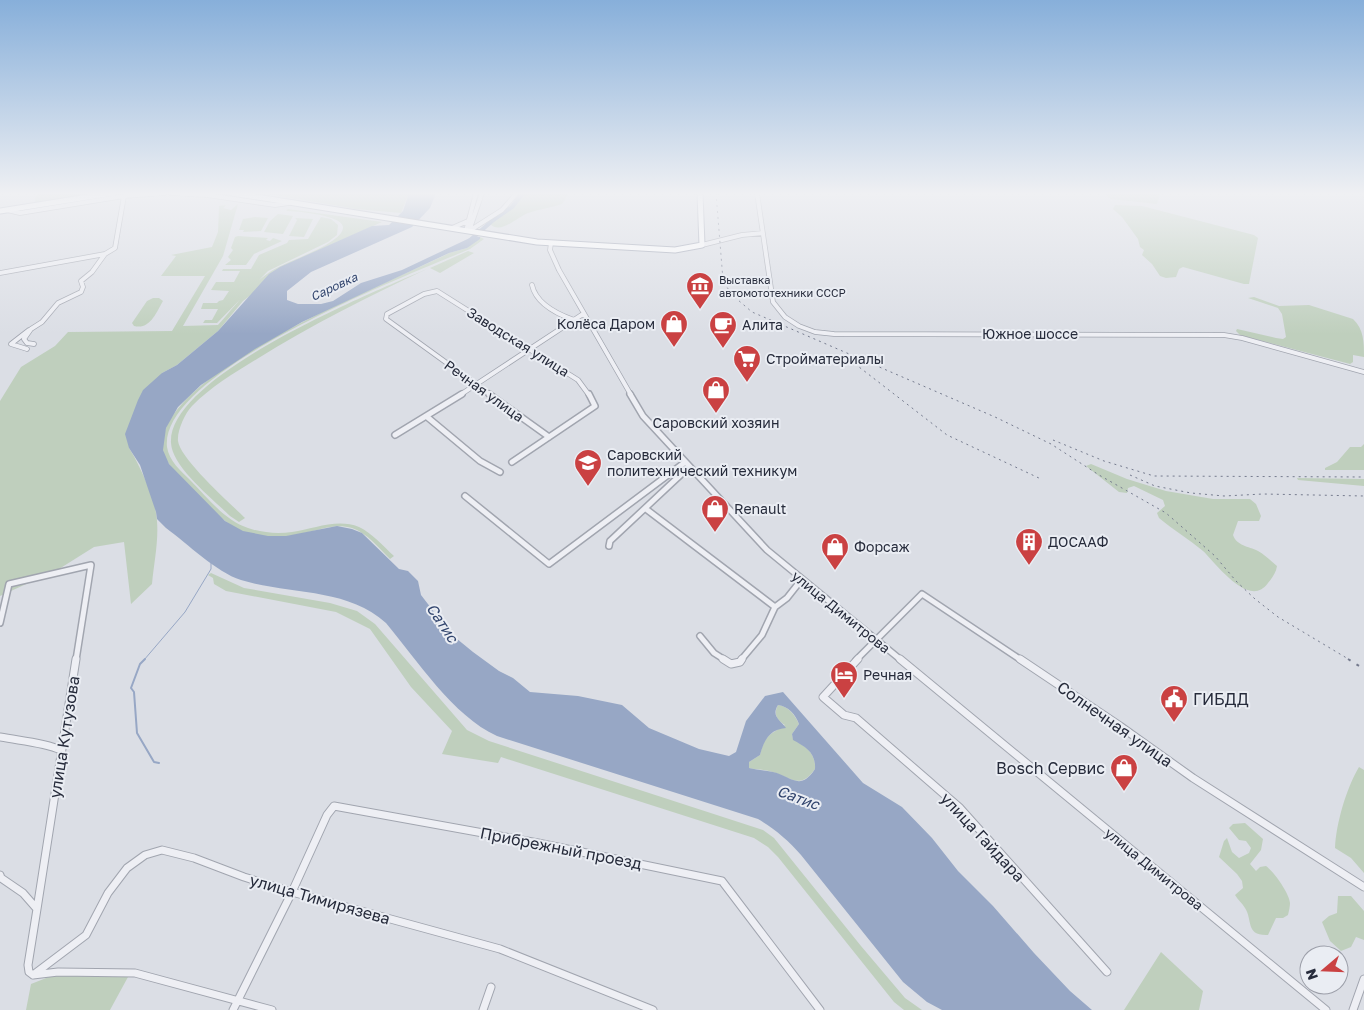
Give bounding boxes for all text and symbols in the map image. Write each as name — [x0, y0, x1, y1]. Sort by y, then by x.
water label: Саровка — [308, 269, 361, 304]
museum icon: Выставка автомототехники СССР — [685, 271, 715, 310]
place label: Выставка автомототехники СССР — [719, 273, 846, 299]
street label: Заводская улица — [464, 303, 573, 380]
shop icon: Колёса Даром — [659, 309, 689, 348]
cafe icon: Алита — [708, 310, 738, 349]
place label: Колёса Даром — [557, 315, 655, 332]
place label: Алита — [742, 316, 783, 333]
street label: Южное шоссе — [982, 325, 1078, 342]
supermarket icon: Стройматериалы — [732, 344, 762, 383]
place label: Стройматериалы — [766, 350, 884, 367]
street label: Речная улица — [441, 356, 527, 425]
shop icon: Саровский хозяин — [701, 375, 731, 414]
place label: Саровский хозяин — [653, 414, 779, 431]
place label: Саровский политехнический техникум — [607, 446, 797, 479]
school or university icon: Саровский политехнический техникум — [573, 448, 603, 487]
shop icon: Renault — [700, 494, 730, 533]
place label: Renault — [734, 500, 786, 517]
building icon: ДОСААФ — [1014, 527, 1044, 566]
shop icon: Форсаж — [820, 532, 850, 571]
place label: ДОСААФ — [1048, 533, 1108, 550]
place label: Форсаж — [854, 538, 910, 555]
street label: улица Димитрова — [789, 567, 894, 656]
water label: Сатис — [423, 599, 463, 646]
hotel icon: Речная — [829, 660, 859, 699]
place label: Речная — [863, 666, 912, 683]
street label: улица Кутузова — [44, 674, 84, 800]
street label: Солнечная улица — [1053, 677, 1177, 771]
public building icon: ГИБДД — [1159, 684, 1189, 723]
place label: ГИБДД — [1193, 689, 1249, 709]
shop icon: Bosch Сервис — [1109, 753, 1139, 792]
place label: Bosch Сервис — [996, 758, 1105, 778]
water label: Сатис — [775, 781, 822, 813]
street label: улица Гайдара — [937, 788, 1029, 886]
street label: Прибрежный проезд — [478, 823, 644, 874]
street label: улица Димитрова — [1102, 824, 1207, 913]
street label: улица Тимирязева — [247, 869, 393, 929]
north arrow — [1299, 945, 1349, 995]
text: N — [1301, 967, 1321, 982]

